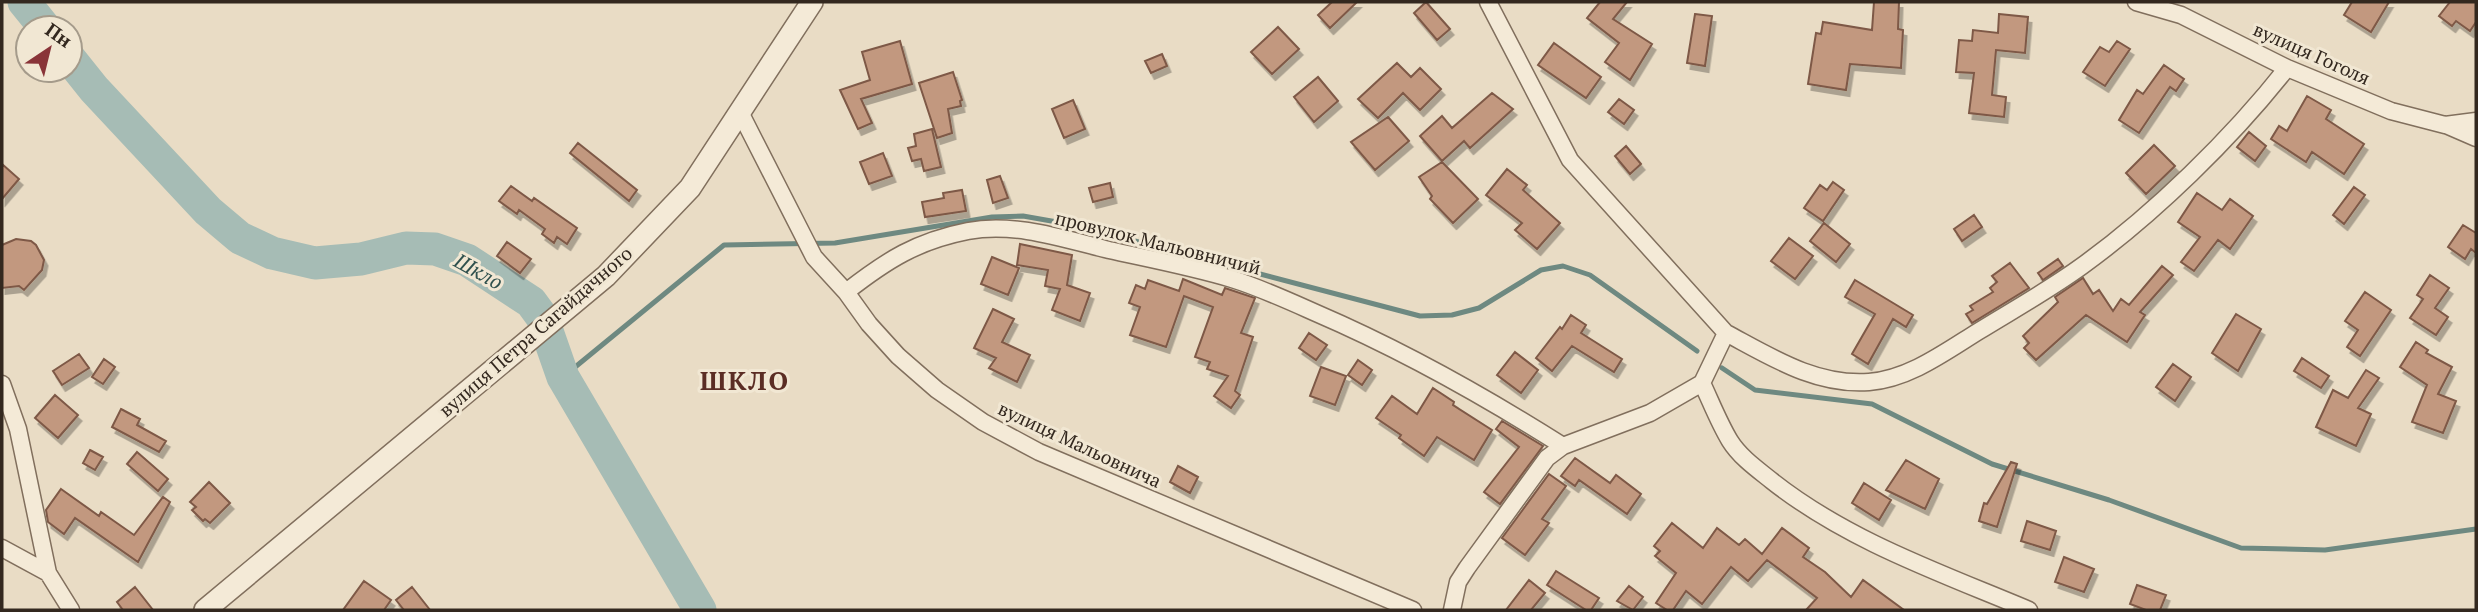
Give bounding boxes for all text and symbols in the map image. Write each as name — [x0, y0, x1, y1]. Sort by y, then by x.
north arrow — [14, 14, 84, 84]
street label: вулиця Гоголя — [2250, 16, 2374, 90]
text: Пн — [41, 17, 78, 53]
street label: провулок Мальовничий — [1052, 204, 1264, 280]
street label: вулиця Петра Сагайдачного — [433, 240, 637, 422]
water label: Шкло — [449, 246, 508, 296]
district label: ШКЛО — [700, 363, 790, 397]
street label: вулиця Мальовнича — [994, 395, 1166, 493]

